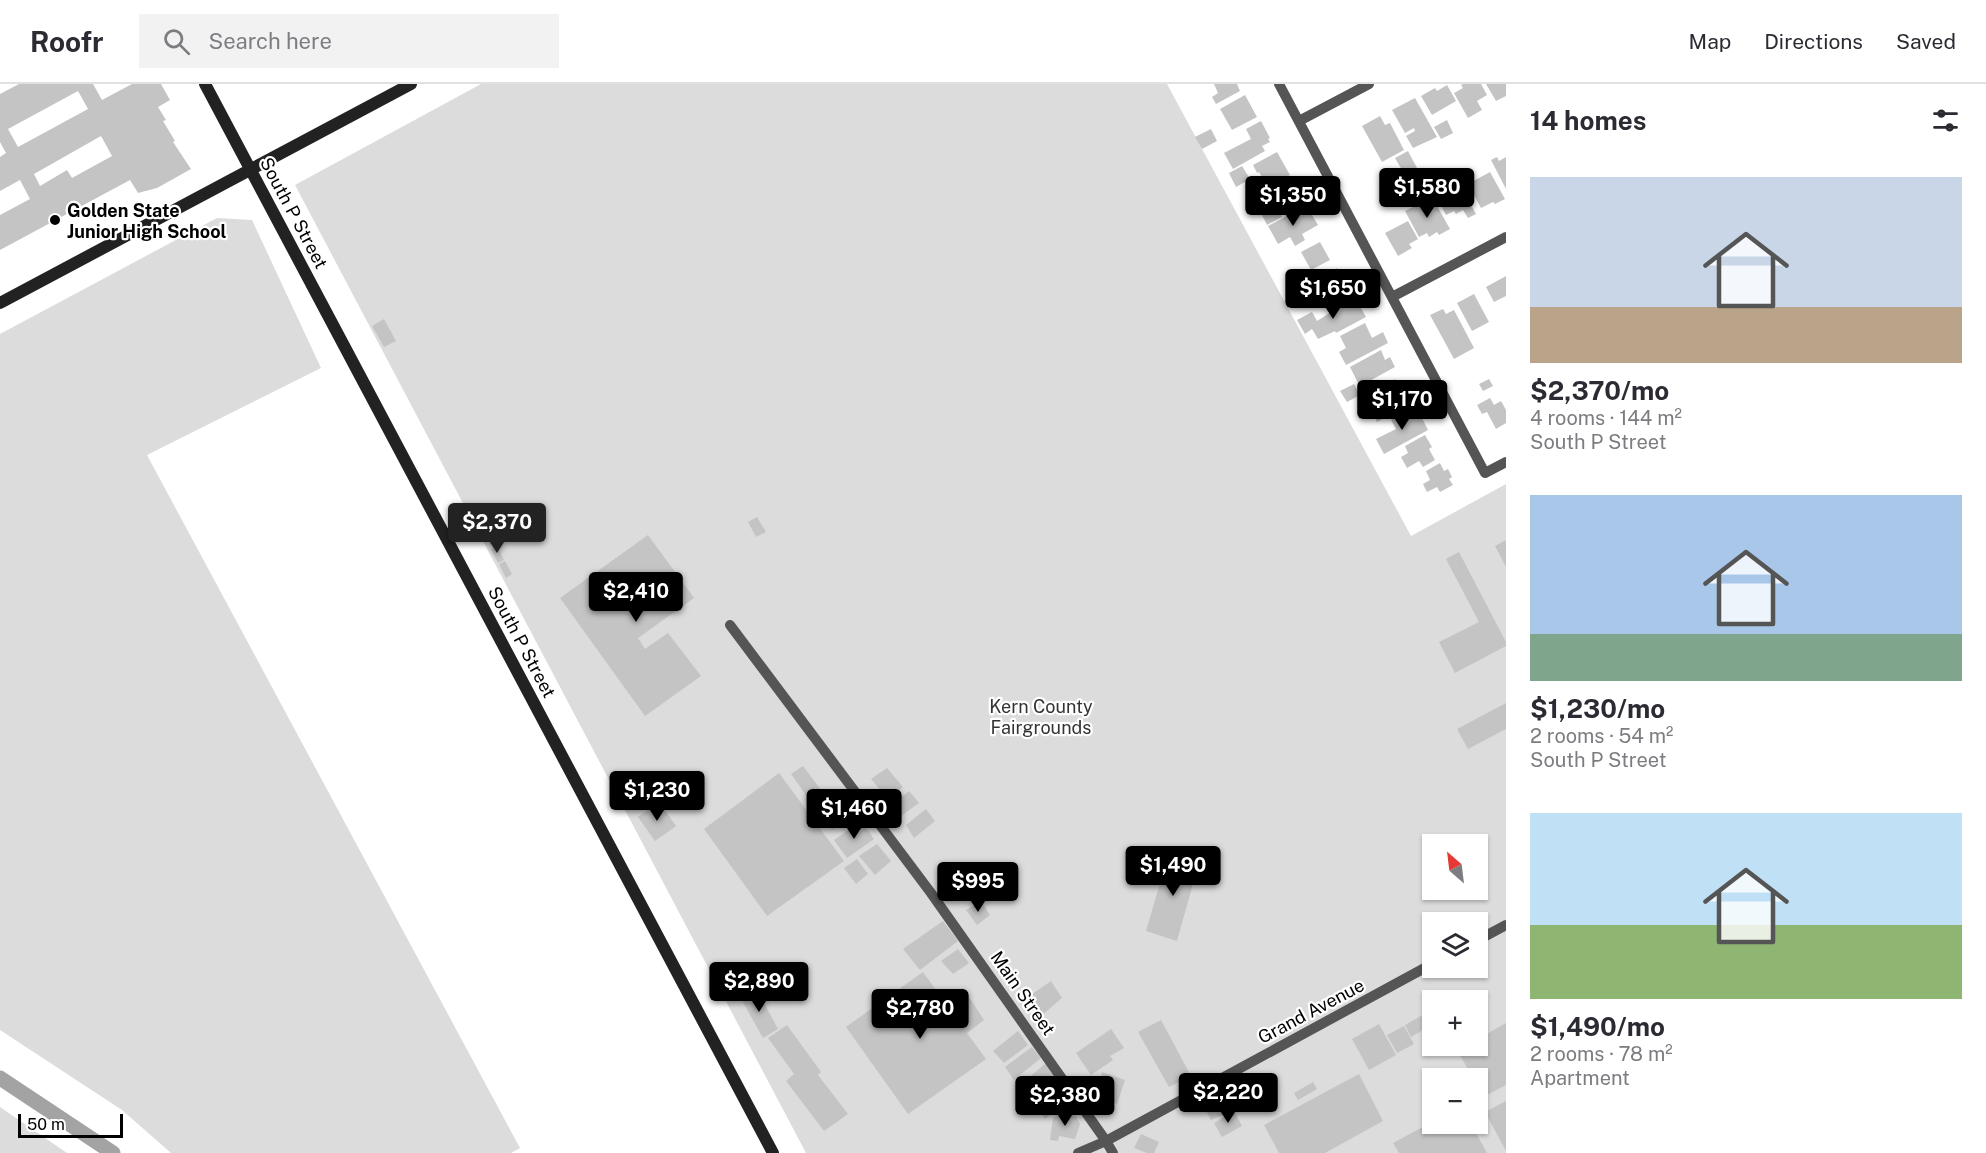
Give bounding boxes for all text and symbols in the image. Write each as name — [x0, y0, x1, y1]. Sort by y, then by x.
search box — [139, 14, 559, 68]
text: Roofr — [30, 25, 103, 58]
icon: search — [160, 25, 193, 58]
text: Search here — [208, 28, 332, 54]
text: Map — [1689, 29, 1731, 54]
text: Directions — [1764, 29, 1863, 54]
text: Saved — [1896, 29, 1956, 54]
icon: filters — [1929, 104, 1962, 137]
text: 14 homes — [1530, 105, 1646, 136]
street label: South P Street — [256, 154, 332, 272]
pin: $1,580 — [1378, 168, 1476, 219]
text: $1,580 — [1393, 175, 1461, 199]
pin: $1,350 — [1244, 176, 1342, 227]
text: $1,350 — [1259, 183, 1327, 207]
place label: Golden State Junior High School — [67, 200, 226, 242]
marker: Golden State Junior High School — [48, 213, 62, 227]
icon: home — [1692, 216, 1800, 324]
pin: $1,650 — [1284, 269, 1382, 320]
text: $1,650 — [1299, 276, 1367, 300]
text: $2,370/mo — [1530, 375, 1669, 406]
pin: $1,170 — [1353, 380, 1451, 431]
text: $1,170 — [1371, 387, 1433, 411]
text: 4 rooms · 144 m² — [1530, 406, 1682, 430]
text: South P Street — [1530, 430, 1666, 454]
pin: $2,370 — [448, 503, 546, 554]
text: $2,370 — [462, 510, 532, 534]
icon: home — [1692, 534, 1800, 642]
pin: $2,410 — [587, 572, 685, 623]
text: $2,410 — [603, 579, 669, 603]
street label: South P Street — [484, 583, 560, 701]
text: $1,230/mo — [1530, 693, 1665, 724]
park label: Kern County Fairgrounds — [989, 696, 1093, 738]
text: 2 rooms · 54 m² — [1530, 724, 1673, 748]
text: South P Street — [1530, 748, 1666, 772]
pin: $1,230 — [608, 771, 706, 822]
text: $1,230 — [624, 778, 690, 802]
pin: $1,460 — [805, 789, 903, 840]
text: $1,460 — [821, 796, 887, 820]
north arrow — [1422, 834, 1488, 900]
map controls — [1422, 834, 1488, 1134]
pin: $1,490 — [1124, 846, 1222, 897]
icon: home — [1692, 852, 1800, 960]
text: $1,490 — [1140, 853, 1206, 877]
pin: $995 — [942, 862, 1014, 913]
text: $995 — [951, 869, 1005, 893]
button: layers — [1422, 912, 1488, 978]
street label: Main Street — [986, 947, 1060, 1039]
pin: $2,890 — [710, 962, 808, 1013]
text: $2,890 — [723, 969, 795, 993]
street label: Grand Avenue — [1254, 974, 1368, 1048]
pin: $2,780 — [871, 989, 969, 1040]
button: + — [1422, 990, 1488, 1056]
text: $2,780 — [886, 996, 954, 1020]
text: $1,490/mo — [1530, 1011, 1665, 1042]
text: 2 rooms · 78 m² — [1530, 1042, 1673, 1066]
text: Apartment — [1530, 1066, 1630, 1090]
button: − — [1422, 1068, 1488, 1134]
pin: $2,220 — [1179, 1073, 1277, 1124]
pin: $2,380 — [1016, 1076, 1114, 1127]
text: $2,220 — [1193, 1080, 1263, 1104]
text: $2,380 — [1029, 1083, 1101, 1107]
scale bar — [18, 1111, 123, 1138]
text: 50 m — [27, 1115, 65, 1134]

